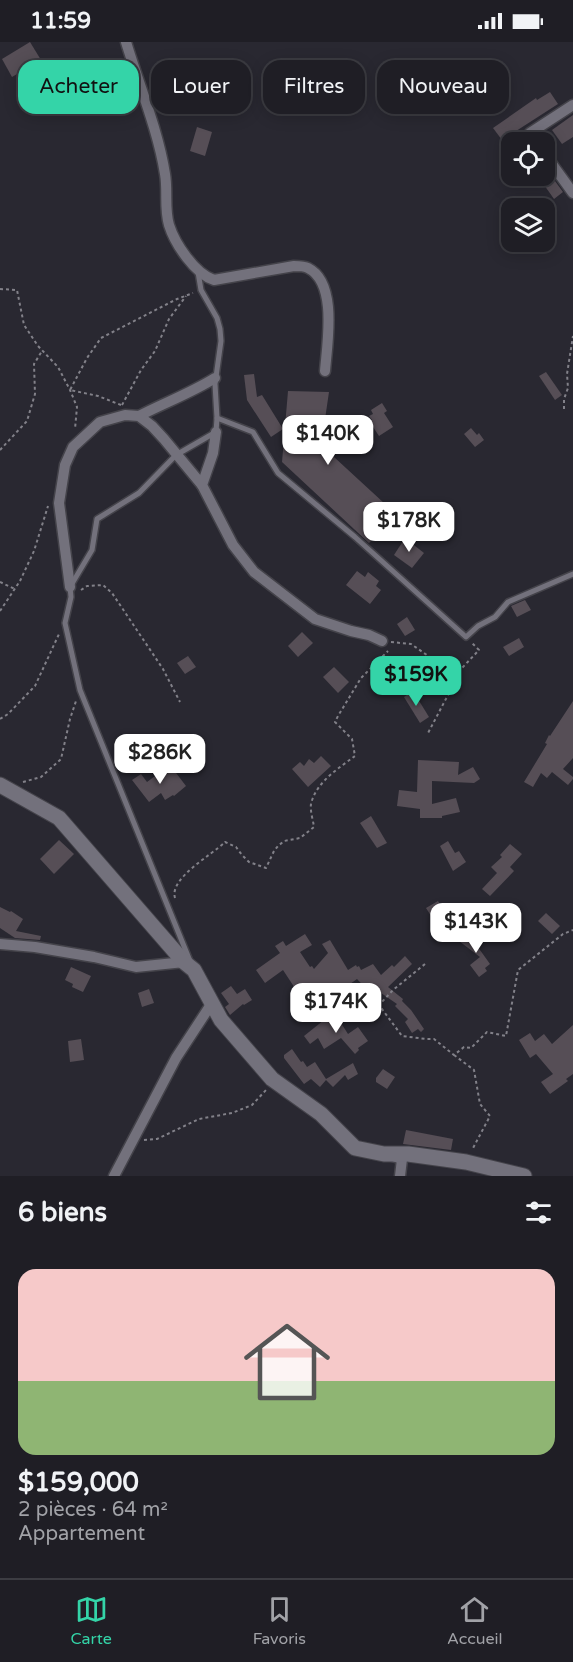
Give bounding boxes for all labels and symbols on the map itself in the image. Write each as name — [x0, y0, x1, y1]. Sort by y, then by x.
pin: $140K — [286, 415, 370, 466]
pin: $178K — [367, 502, 451, 553]
pin: $159K — [374, 656, 458, 707]
pin: $286K — [118, 734, 202, 785]
pin: $143K — [434, 903, 518, 954]
pin: $174K — [294, 983, 378, 1034]

